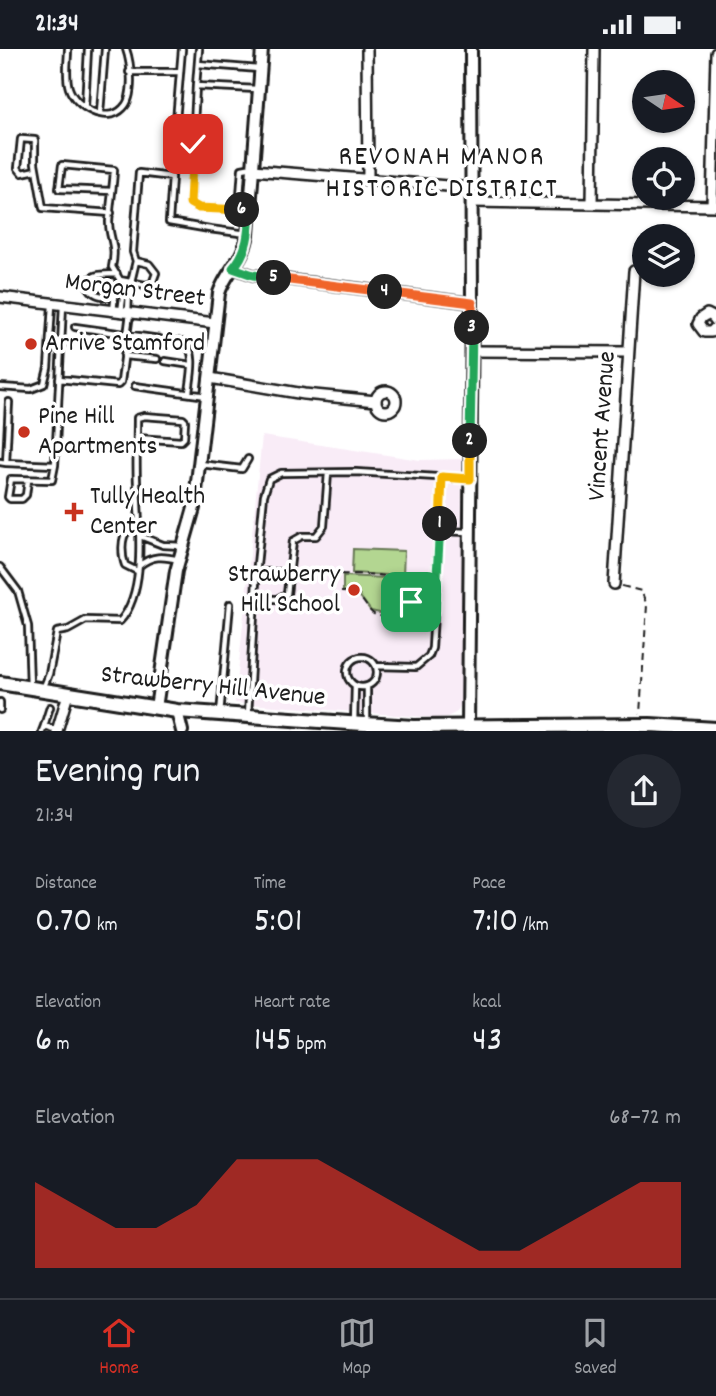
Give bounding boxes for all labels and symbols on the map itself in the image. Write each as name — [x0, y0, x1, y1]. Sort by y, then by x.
north arrow — [632, 70, 695, 133]
pin — [163, 114, 223, 174]
district label: REVONAH MANOR HISTORIC DISTRICT — [325, 139, 559, 211]
pin: 6 — [224, 193, 260, 227]
pin: 5 — [256, 261, 292, 295]
street label: Morgan Street — [63, 264, 208, 318]
pin: 4 — [368, 275, 402, 309]
pin: 3 — [454, 311, 490, 345]
place label: Arrive Stamford — [45, 326, 205, 363]
marker: Arrive Stamford — [23, 336, 39, 352]
street label: Vincent Avenue — [579, 350, 627, 502]
place label: Pine Hill Apartments — [38, 399, 157, 466]
pin: 2 — [452, 423, 488, 459]
marker: Pine Hill Apartments — [16, 424, 32, 440]
place label: Tully Health Center — [90, 479, 205, 546]
marker: Tully Health Center — [64, 502, 84, 522]
pin: 1 — [422, 507, 458, 541]
place label: Strawberry Hill School — [228, 557, 340, 624]
pin — [381, 572, 441, 632]
marker: Strawberry Hill School — [346, 582, 362, 598]
street label: Strawberry Hill Avenue — [99, 657, 327, 717]

